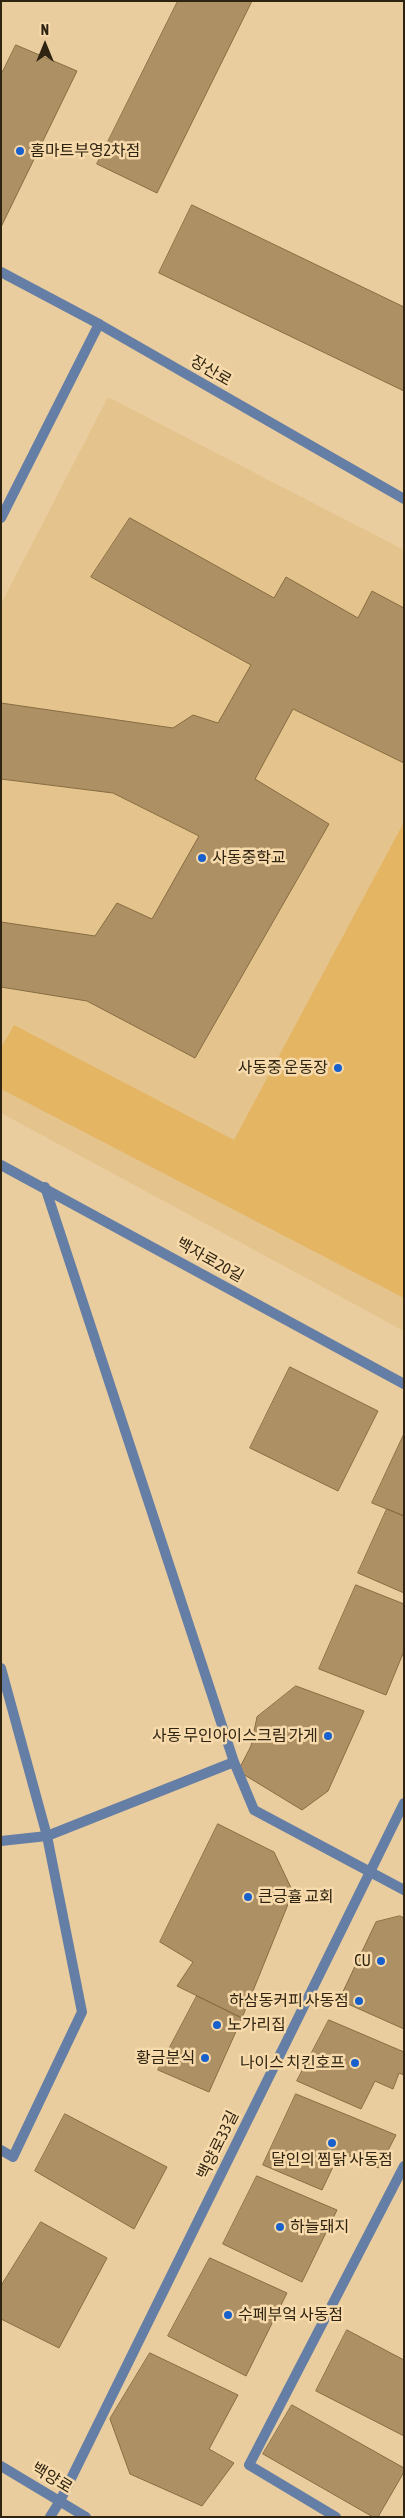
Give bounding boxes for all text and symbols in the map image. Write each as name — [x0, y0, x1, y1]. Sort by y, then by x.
north arrow — [20, 20, 70, 70]
text: N — [41, 22, 49, 38]
place label: 홈마트부영2차점 — [30, 141, 141, 161]
marker: 홈마트부영2차점 — [14, 145, 26, 157]
street label: 장산로 — [187, 352, 235, 390]
place label: 사동중학교 — [212, 848, 286, 868]
marker: 사동중학교 — [196, 852, 208, 864]
place label: 사동중 운동장 — [237, 1058, 328, 1078]
marker: 사동중 운동장 — [332, 1062, 344, 1074]
street label: 백자로20길 — [173, 1234, 247, 1286]
place label: 사동 무인아이스크림 가게 — [152, 1726, 318, 1746]
marker: 사동 무인아이스크림 가게 — [322, 1730, 334, 1742]
place label: 큰긍휼 교회 — [258, 1887, 334, 1907]
marker: 큰긍휼 교회 — [242, 1891, 254, 1903]
place label: CU — [354, 1951, 371, 1971]
marker: CU — [375, 1955, 387, 1967]
place label: 하삼동커피 사동점 — [229, 1991, 349, 2011]
marker: 하삼동커피 사동점 — [353, 1995, 365, 2007]
place label: 노가리집 — [227, 2015, 286, 2035]
marker: 노가리집 — [211, 2019, 223, 2031]
place label: 황금분식 — [136, 2048, 195, 2068]
marker: 황금분식 — [199, 2052, 211, 2064]
place label: 나이스 치킨호프 — [240, 2053, 345, 2073]
marker: 나이스 치킨호프 — [349, 2057, 361, 2069]
street label: 백양로33길 — [193, 2108, 243, 2182]
marker: 달인의 찜닭 사동점 — [326, 2137, 338, 2149]
place label: 달인의 찜닭 사동점 — [271, 2150, 393, 2170]
place label: 하늘돼지 — [290, 2217, 349, 2237]
marker: 하늘돼지 — [274, 2221, 286, 2233]
place label: 수페부엌 사동점 — [238, 2305, 343, 2325]
marker: 수페부엌 사동점 — [222, 2309, 234, 2321]
street label: 백양로 — [28, 2458, 76, 2498]

